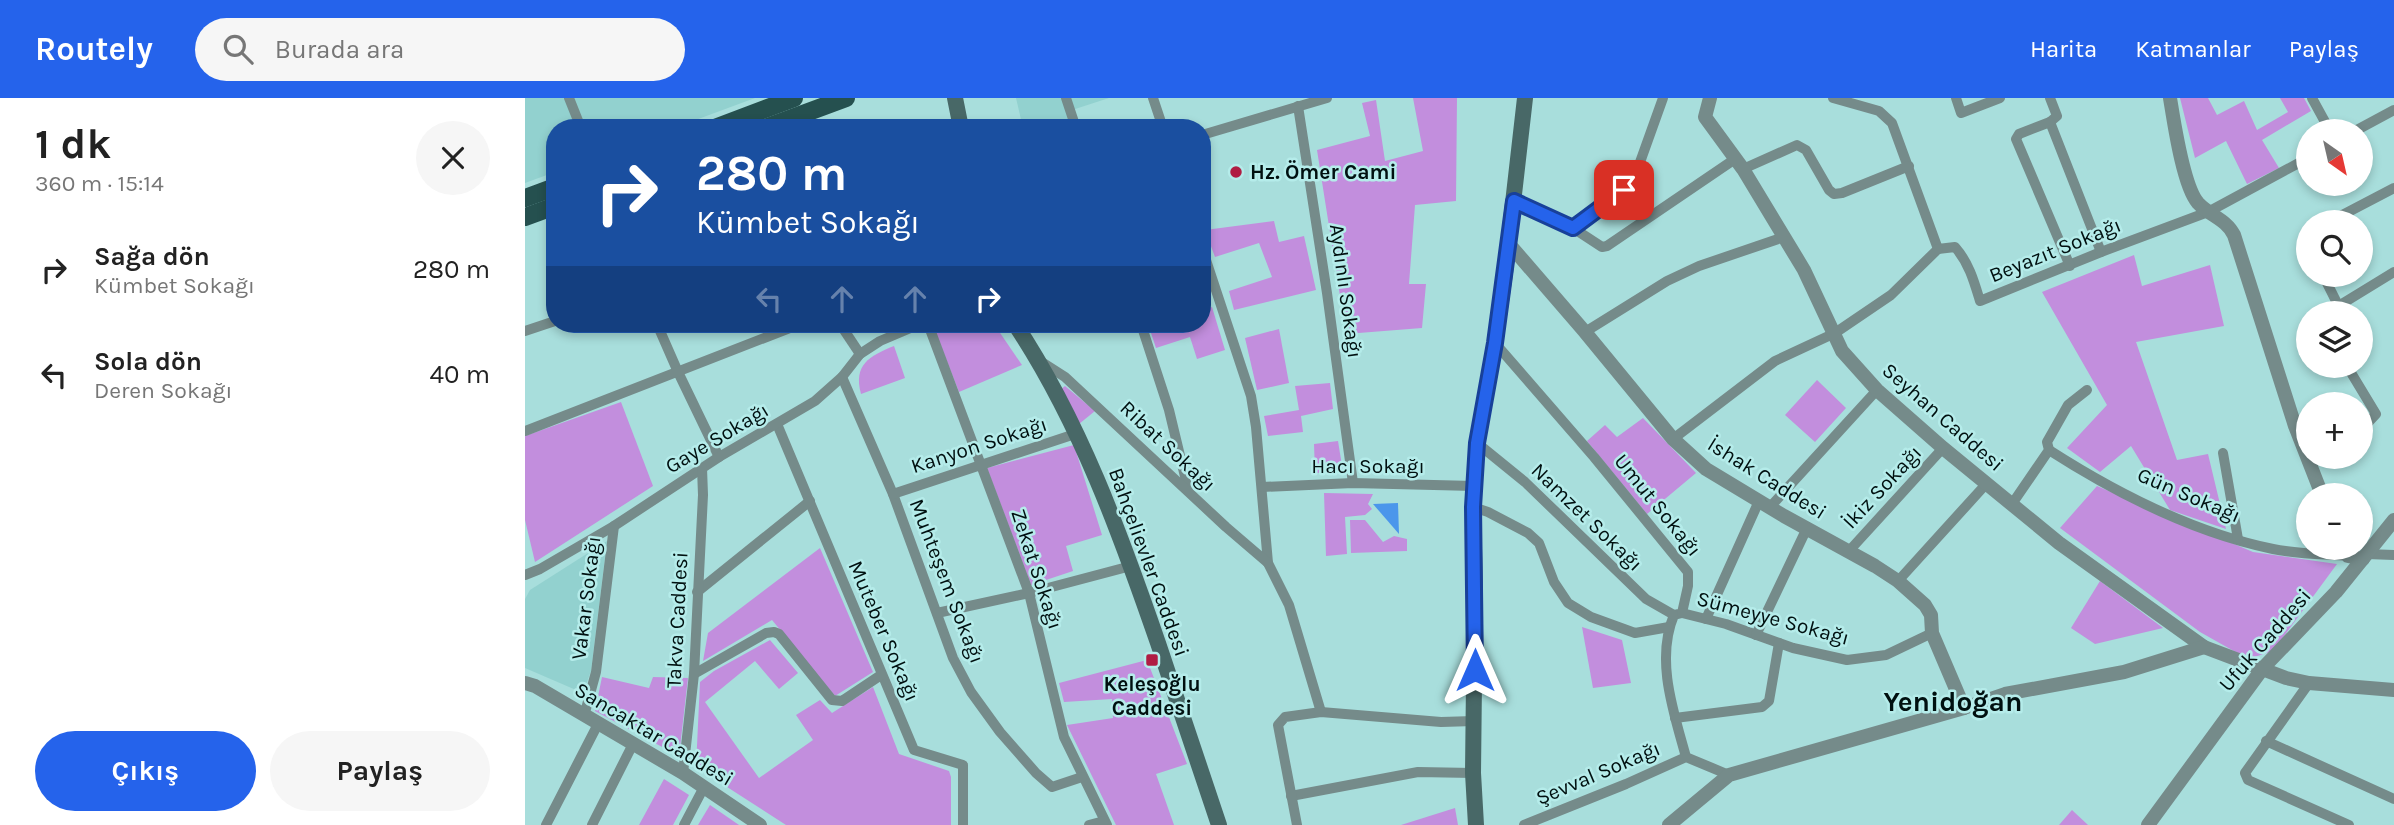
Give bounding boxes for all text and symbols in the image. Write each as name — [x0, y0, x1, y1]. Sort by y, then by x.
search box — [195, 18, 685, 81]
text: Routely — [35, 30, 153, 68]
icon: search — [219, 30, 257, 68]
text: Burada ara — [275, 34, 404, 65]
text: Harita — [2030, 35, 2097, 63]
text: Katmanlar — [2135, 35, 2251, 63]
text: Paylaş — [2289, 35, 2359, 63]
text: 1 dk — [35, 119, 111, 169]
north arrow — [2296, 119, 2373, 196]
map controls — [2296, 119, 2373, 560]
button: close — [416, 121, 490, 195]
text: 280 m — [696, 145, 847, 202]
icon: right — [581, 147, 672, 238]
place label: Hz. Ömer Cami — [1250, 160, 1396, 184]
pin — [1594, 160, 1654, 220]
marker: Hz. Ömer Cami — [1228, 164, 1244, 180]
text: 360 m · 15:14 — [35, 170, 164, 197]
icon: arrive — [1605, 171, 1643, 209]
text: Kümbet Sokağı — [696, 204, 920, 241]
button: search — [2296, 210, 2373, 287]
street label: Beyazıt Sokağı — [1986, 213, 2124, 287]
street label: Aydınlı Sokağı — [1325, 222, 1367, 360]
text: Sağa dön — [94, 241, 210, 272]
icon: right — [35, 251, 73, 289]
text: 280 m — [413, 254, 490, 285]
text: Kümbet Sokağı — [94, 272, 255, 299]
icon: left — [750, 280, 788, 318]
icon: ahead — [823, 280, 861, 318]
icon: ahead — [896, 280, 934, 318]
icon: right — [969, 280, 1007, 318]
button: layers — [2296, 301, 2373, 378]
text: Sola dön — [94, 346, 202, 377]
icon: left — [35, 356, 73, 394]
street label: Seyhan Caddesi — [1878, 358, 2008, 476]
text: 40 m — [430, 359, 490, 390]
text: Deren Sokağı — [94, 377, 232, 404]
button: + — [2296, 392, 2373, 469]
street label: Ribat Sokağı — [1115, 396, 1221, 496]
street label: Gaye Sokağı — [661, 398, 773, 478]
street label: Kanyon Sokağı — [908, 412, 1050, 478]
street label: İshak Caddesi — [1703, 432, 1831, 524]
street label: İkiz Sokağı — [1838, 441, 1926, 533]
street label: Umut Sokağı — [1609, 449, 1707, 561]
street label: Hacı Sokağı — [1311, 454, 1425, 478]
street label: Namzet Sokağı — [1527, 458, 1647, 576]
street label: Gün Sokağı — [2134, 463, 2244, 527]
street label: Bahçelievler Caddesi — [1104, 464, 1194, 660]
button: − — [2296, 483, 2373, 560]
street label: Muhteşem Sokağı — [905, 495, 989, 667]
street label: Zekat Sokağı — [1006, 506, 1068, 632]
street label: Vakar Sokağı — [567, 535, 605, 661]
street label: Takva Caddesi — [661, 551, 693, 689]
street label: Muteber Sokağı — [844, 557, 924, 705]
street label: Ufuk Caddesi — [2214, 584, 2316, 696]
street label: Sümeyye Sokağı — [1694, 586, 1852, 650]
position arrow — [1438, 633, 1512, 707]
marker: Keleşoğlu Caddesi — [1144, 652, 1160, 668]
place label: Keleşoğlu Caddesi — [1103, 672, 1201, 720]
street label: Sancaktar Caddesi — [570, 677, 738, 791]
district label: Yenidoğan — [1884, 685, 2022, 718]
button: Çıkış — [35, 731, 256, 811]
button: Paylaş — [270, 731, 490, 811]
street label: Şevval Sokağı — [1532, 736, 1664, 810]

